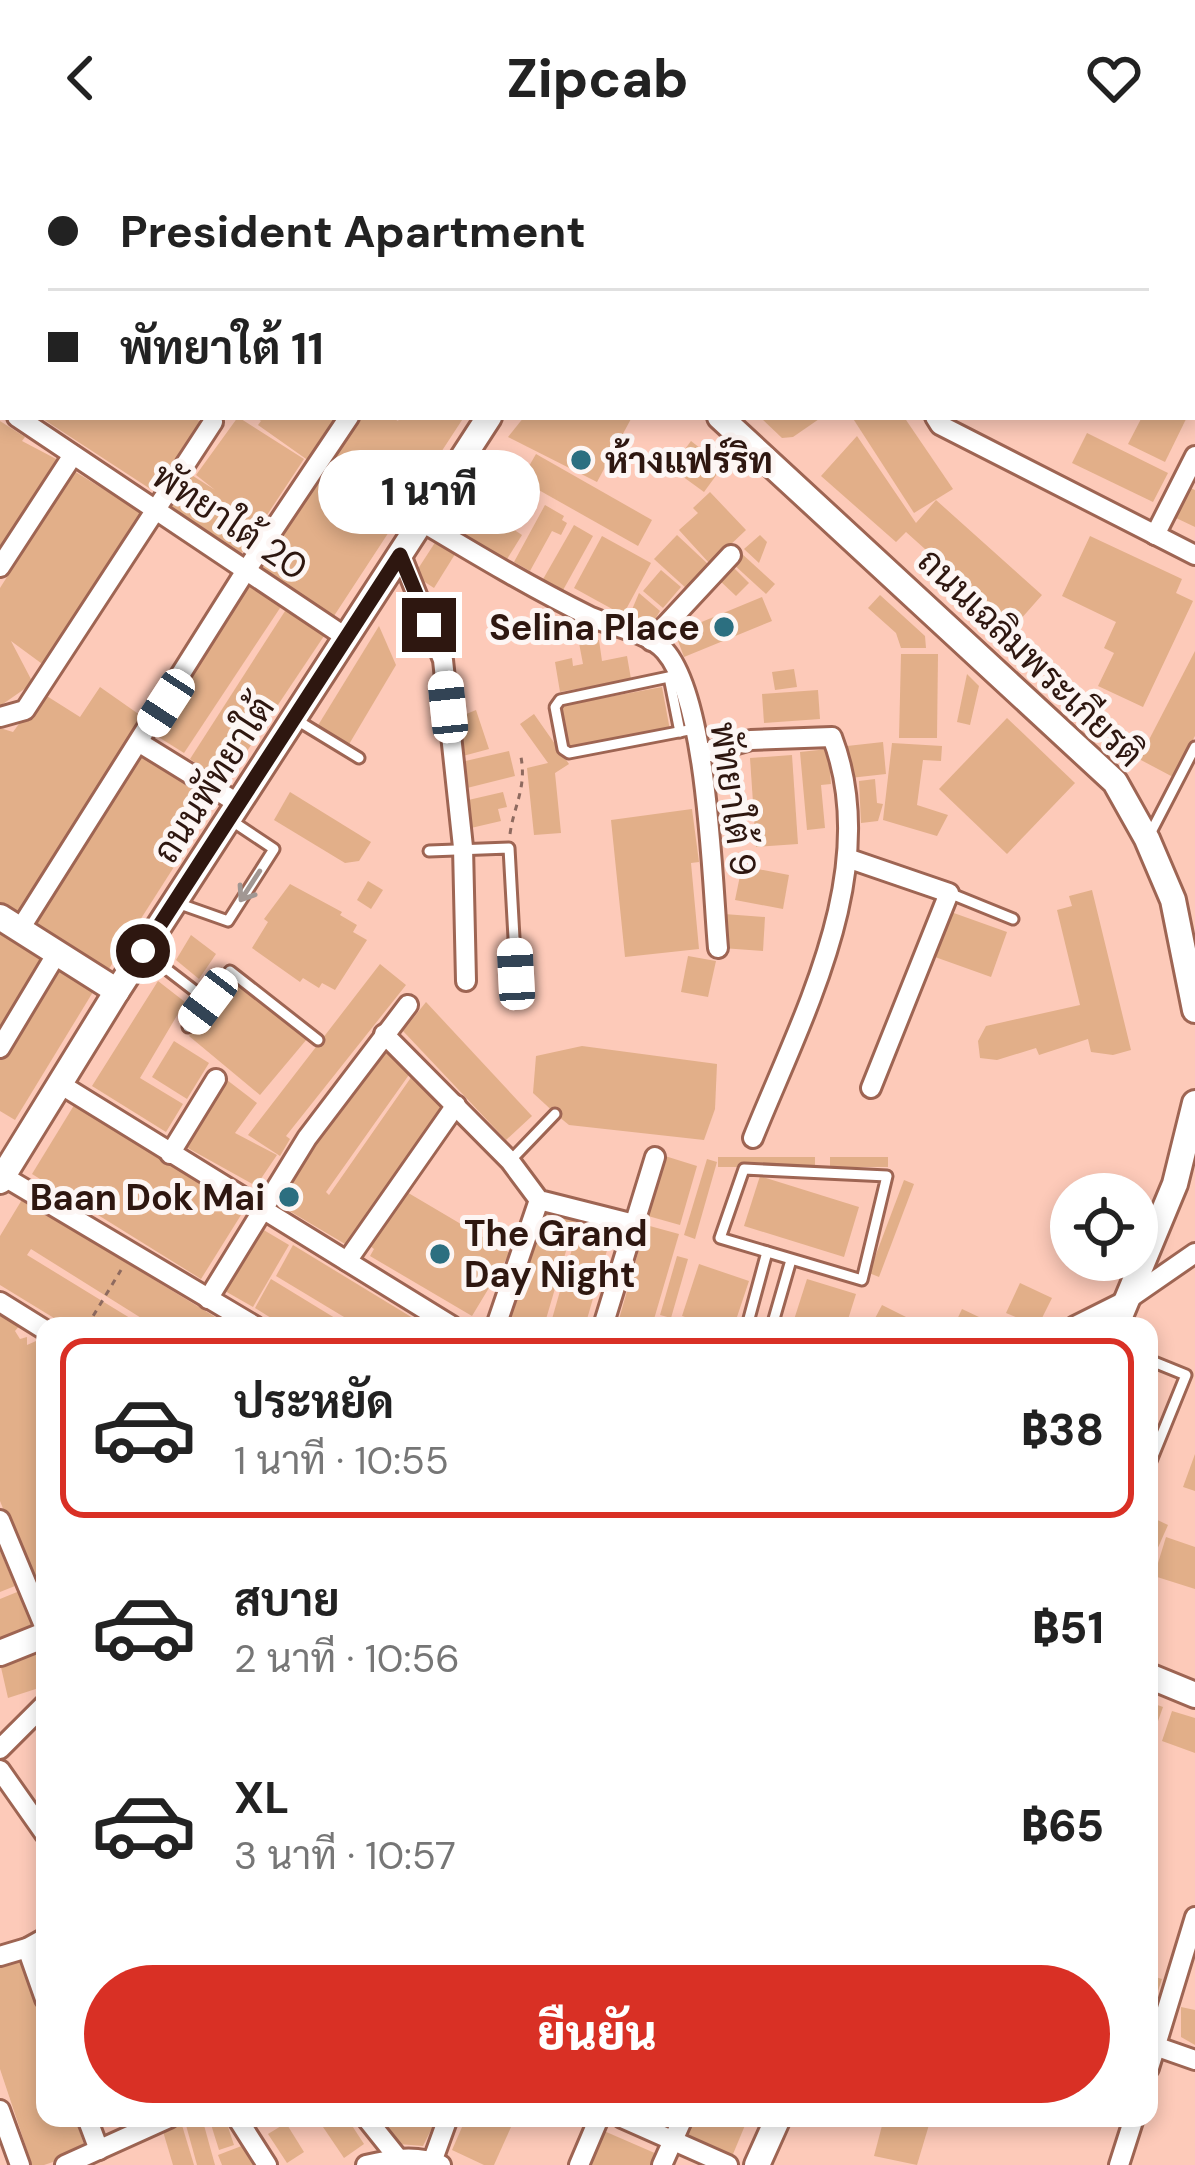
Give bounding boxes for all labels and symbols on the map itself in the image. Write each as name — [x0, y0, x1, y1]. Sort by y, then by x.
place label: ห้างแฟร์ริท — [605, 437, 773, 484]
marker: ห้างแฟร์ริท — [568, 447, 594, 473]
callout: 1 นาที — [318, 451, 540, 535]
street label: พัทยาใต้ 20 — [143, 452, 317, 591]
street label: ถนนเฉลิมพระเกียรติ — [908, 538, 1153, 777]
route end — [402, 598, 456, 652]
place label: Selina Place — [489, 604, 700, 651]
marker: Selina Place — [711, 614, 737, 640]
car — [131, 663, 201, 743]
car — [426, 669, 470, 745]
street label: ถนนพัทยาใต้ — [142, 685, 286, 872]
street label: พัทยาใต้ 9 — [699, 719, 768, 879]
one-way arrow — [238, 868, 263, 902]
route start — [116, 924, 170, 978]
car — [496, 937, 536, 1011]
car — [172, 961, 244, 1041]
place label: Baan Dok Mai — [30, 1174, 265, 1221]
marker: Baan Dok Mai — [276, 1184, 302, 1210]
place label: The Grand Day Night — [464, 1210, 648, 1298]
marker: The Grand Day Night — [427, 1241, 453, 1267]

